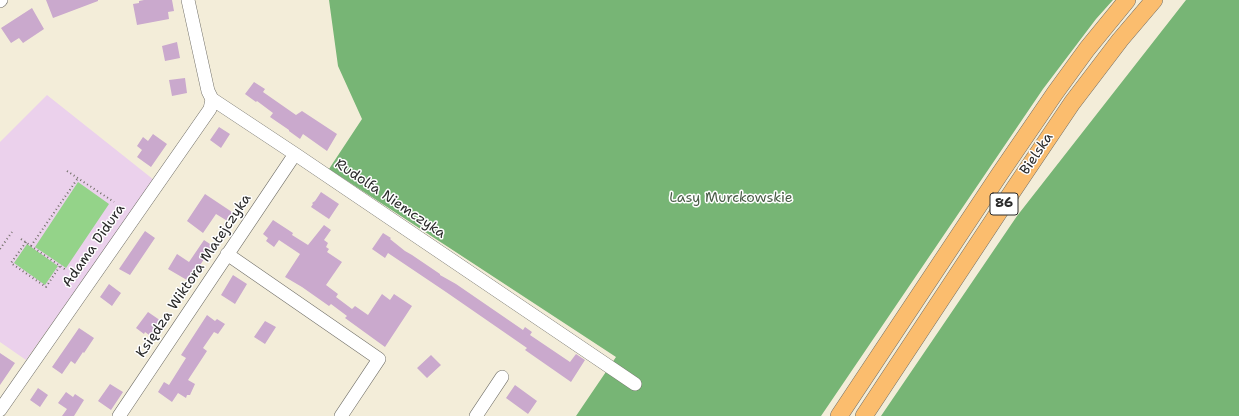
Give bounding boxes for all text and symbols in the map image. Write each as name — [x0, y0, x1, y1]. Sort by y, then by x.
street label: Bielska — [1017, 130, 1057, 178]
street label: Rudolfa Niemczyka — [331, 156, 449, 242]
park label: Lasy Murckowskie — [669, 190, 793, 206]
street label: Księdza Wiktora Matejczyka — [133, 191, 255, 361]
road number: 86 — [990, 193, 1018, 215]
street label: Adama Didura — [59, 201, 129, 291]

